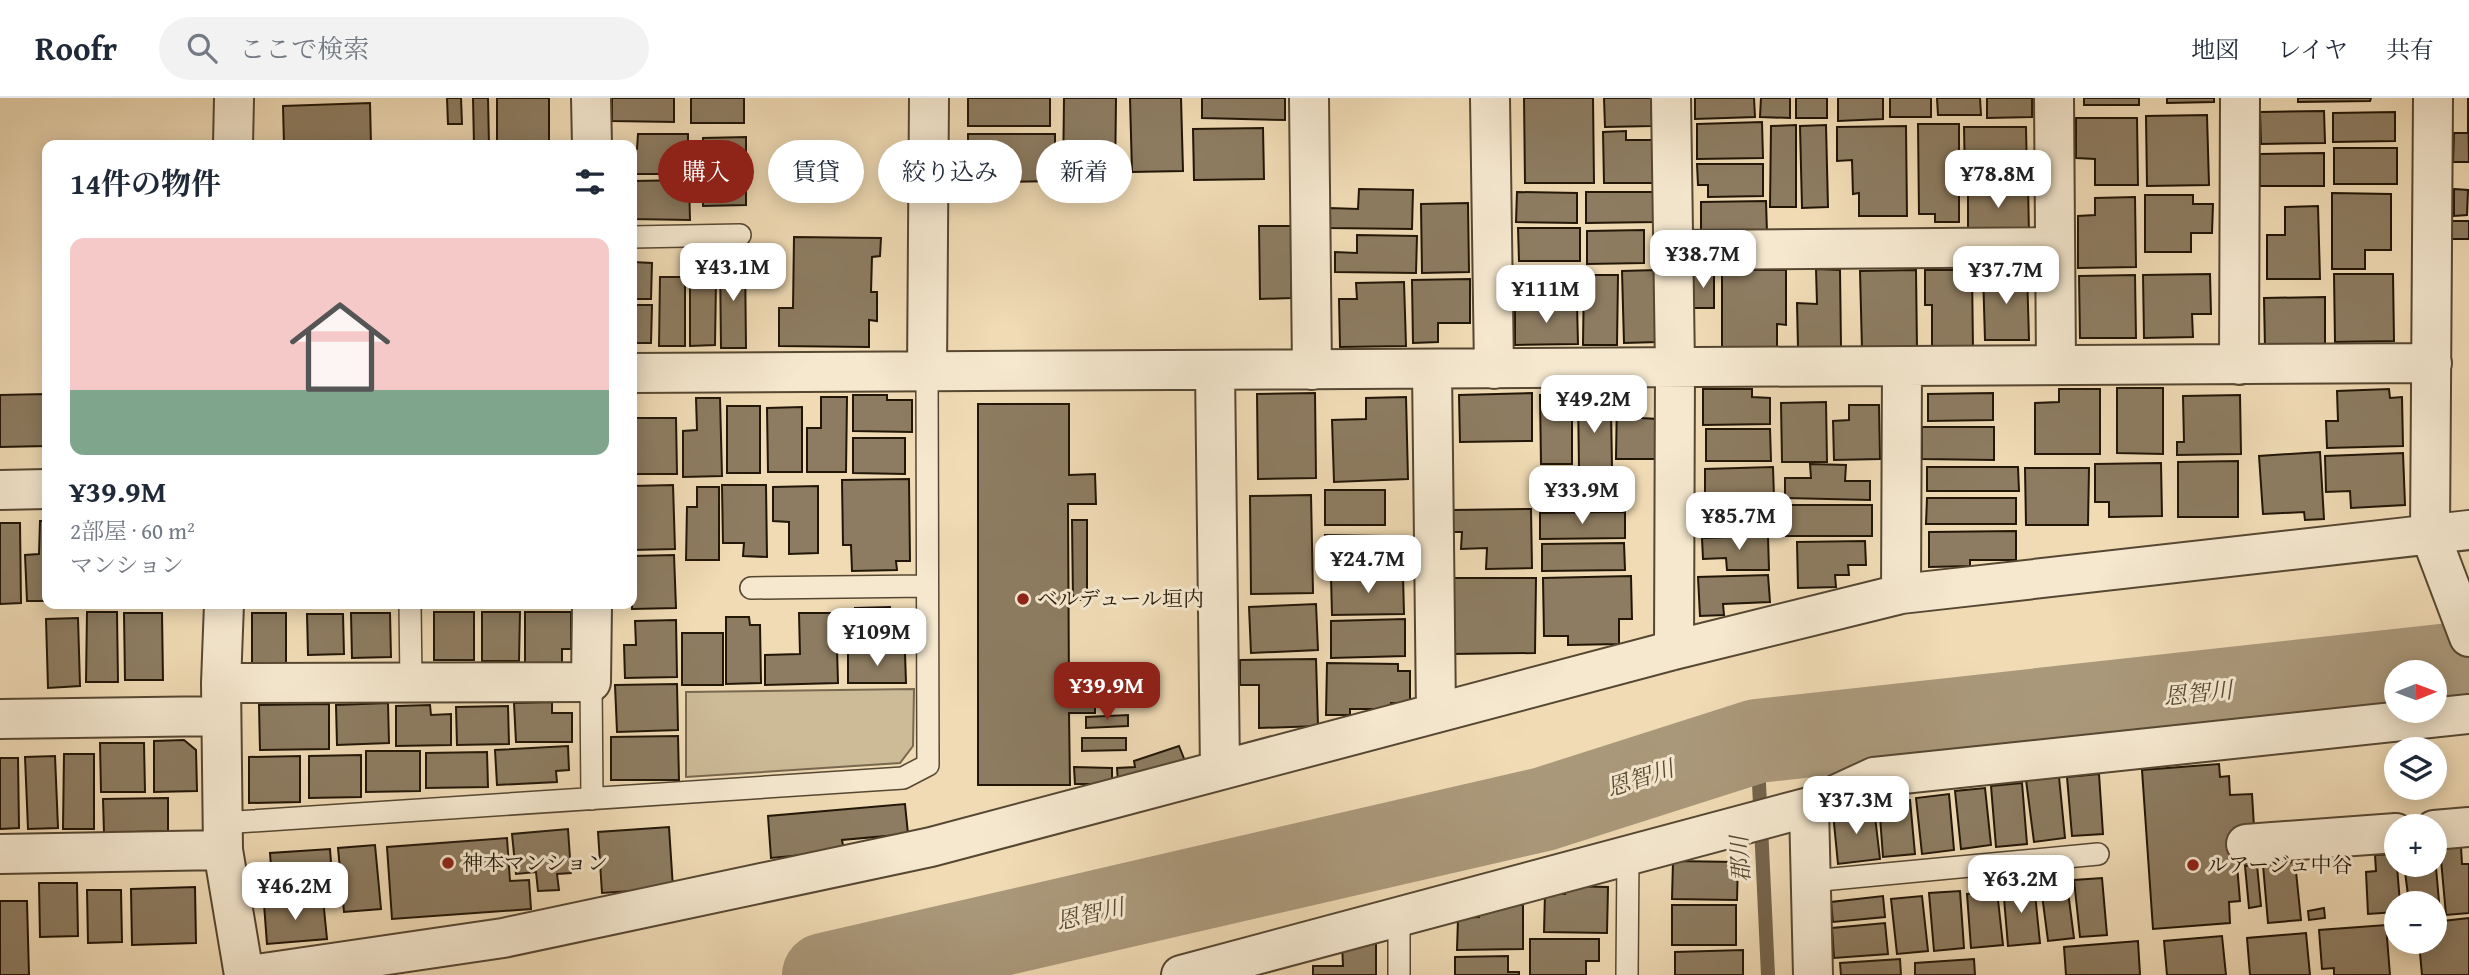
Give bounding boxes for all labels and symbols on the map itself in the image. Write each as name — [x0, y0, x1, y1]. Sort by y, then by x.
pin: ¥78.8M — [1941, 150, 2055, 210]
pin: ¥38.7M — [1646, 230, 1760, 290]
pin: ¥43.1M — [676, 244, 790, 303]
pin: ¥37.7M — [1949, 246, 2063, 306]
pin: ¥111M — [1497, 266, 1595, 325]
pin: ¥49.2M — [1537, 376, 1651, 435]
pin: ¥33.9M — [1525, 466, 1639, 526]
pin: ¥85.7M — [1682, 492, 1796, 552]
pin: ¥24.7M — [1311, 536, 1425, 595]
place label: ベルデュール垣内 — [1037, 583, 1204, 614]
marker: ベルデュール垣内 — [1015, 591, 1031, 607]
pin: ¥109M — [828, 608, 926, 668]
north arrow — [2384, 660, 2446, 723]
pin: ¥39.9M — [1050, 662, 1164, 722]
water label: 恩智川 — [2162, 672, 2237, 713]
water label: 恩智川 — [1602, 750, 1681, 804]
pin: ¥37.3M — [1799, 776, 1913, 836]
water label: 郡川 — [1722, 832, 1757, 883]
place label: 神本マンション — [462, 847, 608, 878]
place label: ルアージュ中谷 — [2207, 849, 2353, 880]
marker: 神本マンション — [440, 855, 456, 871]
pin: ¥63.2M — [1964, 856, 2078, 915]
marker: ルアージュ中谷 — [2185, 857, 2201, 873]
pin: ¥46.2M — [238, 862, 352, 922]
water label: 恩智川 — [1053, 889, 1130, 937]

